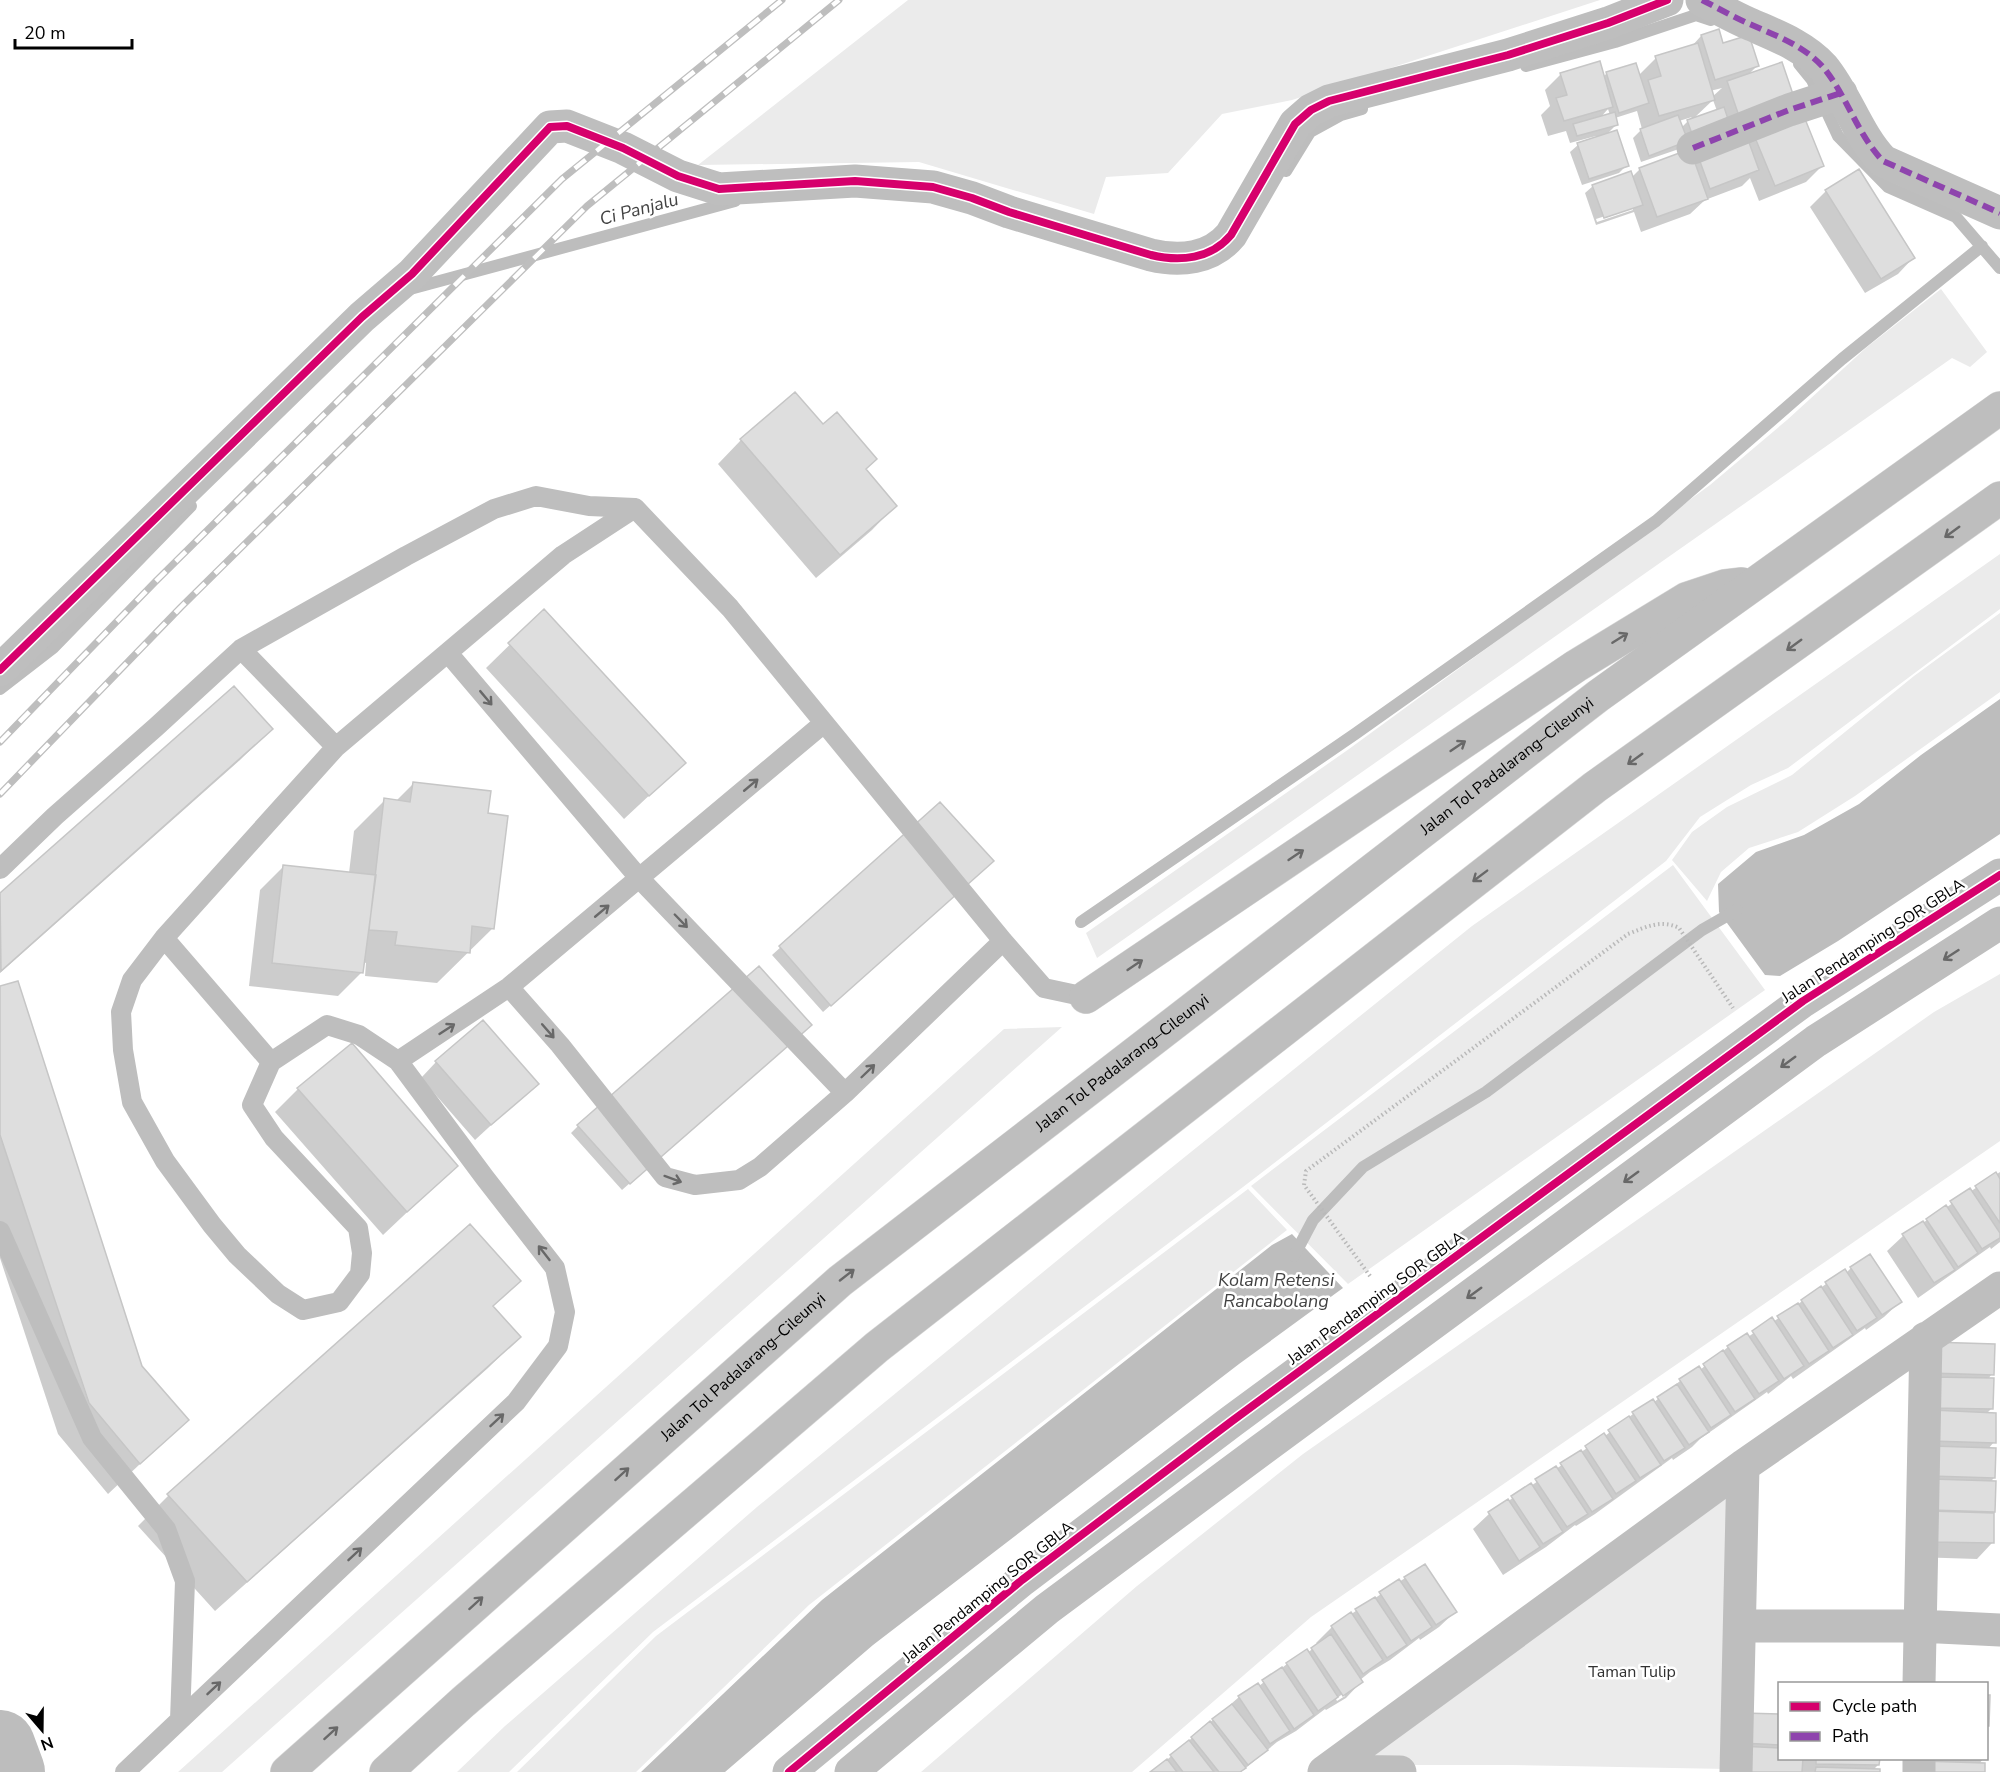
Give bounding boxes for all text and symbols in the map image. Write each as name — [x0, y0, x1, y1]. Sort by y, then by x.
scale bar — [15, 12, 132, 50]
text: 20 m — [24, 21, 66, 45]
water label: Ci Panjalu — [597, 187, 681, 231]
one-way arrow — [1945, 525, 1961, 538]
one-way arrow — [1611, 632, 1628, 644]
one-way arrow — [1786, 639, 1802, 651]
one-way arrow — [479, 690, 493, 705]
street label: Jalan Tol Padalarang–Cileunyi — [1415, 692, 1598, 841]
one-way arrow — [1449, 740, 1465, 752]
one-way arrow — [1628, 753, 1644, 765]
one-way arrow — [743, 778, 758, 792]
one-way arrow — [1288, 849, 1304, 861]
one-way arrow — [1472, 869, 1488, 882]
street label: Jalan Pendamping SOR GBLA — [1776, 873, 1969, 1009]
one-way arrow — [594, 904, 610, 917]
one-way arrow — [673, 914, 688, 929]
one-way arrow — [1943, 949, 1960, 961]
one-way arrow — [1126, 958, 1143, 970]
street label: Jalan Tol Padalarang–Cileunyi — [1030, 989, 1214, 1138]
one-way arrow — [438, 1022, 455, 1034]
one-way arrow — [541, 1023, 555, 1038]
one-way arrow — [1780, 1055, 1796, 1068]
one-way arrow — [861, 1063, 876, 1078]
one-way arrow — [1623, 1171, 1639, 1184]
one-way arrow — [663, 1174, 682, 1185]
street label: Jalan Pendamping SOR GBLA — [1282, 1226, 1469, 1370]
one-way arrow — [537, 1246, 550, 1262]
water label: Kolam Retensi Rancabolang — [1218, 1268, 1335, 1313]
one-way arrow — [838, 1269, 854, 1282]
one-way arrow — [1466, 1287, 1482, 1299]
street label: Jalan Tol Padalarang–Cileunyi — [655, 1288, 830, 1447]
one-way arrow — [489, 1413, 504, 1427]
one-way arrow — [614, 1467, 629, 1481]
street label: Jalan Pendamping SOR GBLA — [897, 1516, 1078, 1669]
one-way arrow — [348, 1547, 363, 1561]
one-way arrow — [468, 1596, 483, 1610]
park label: Taman Tulip — [1588, 1661, 1676, 1683]
one-way arrow — [206, 1681, 221, 1696]
legend — [1778, 1682, 1988, 1760]
text: Cycle path — [1832, 1694, 1917, 1718]
north arrow — [12, 1700, 72, 1760]
text: Path — [1832, 1724, 1869, 1748]
one-way arrow — [323, 1726, 338, 1740]
text: N — [37, 1731, 56, 1756]

